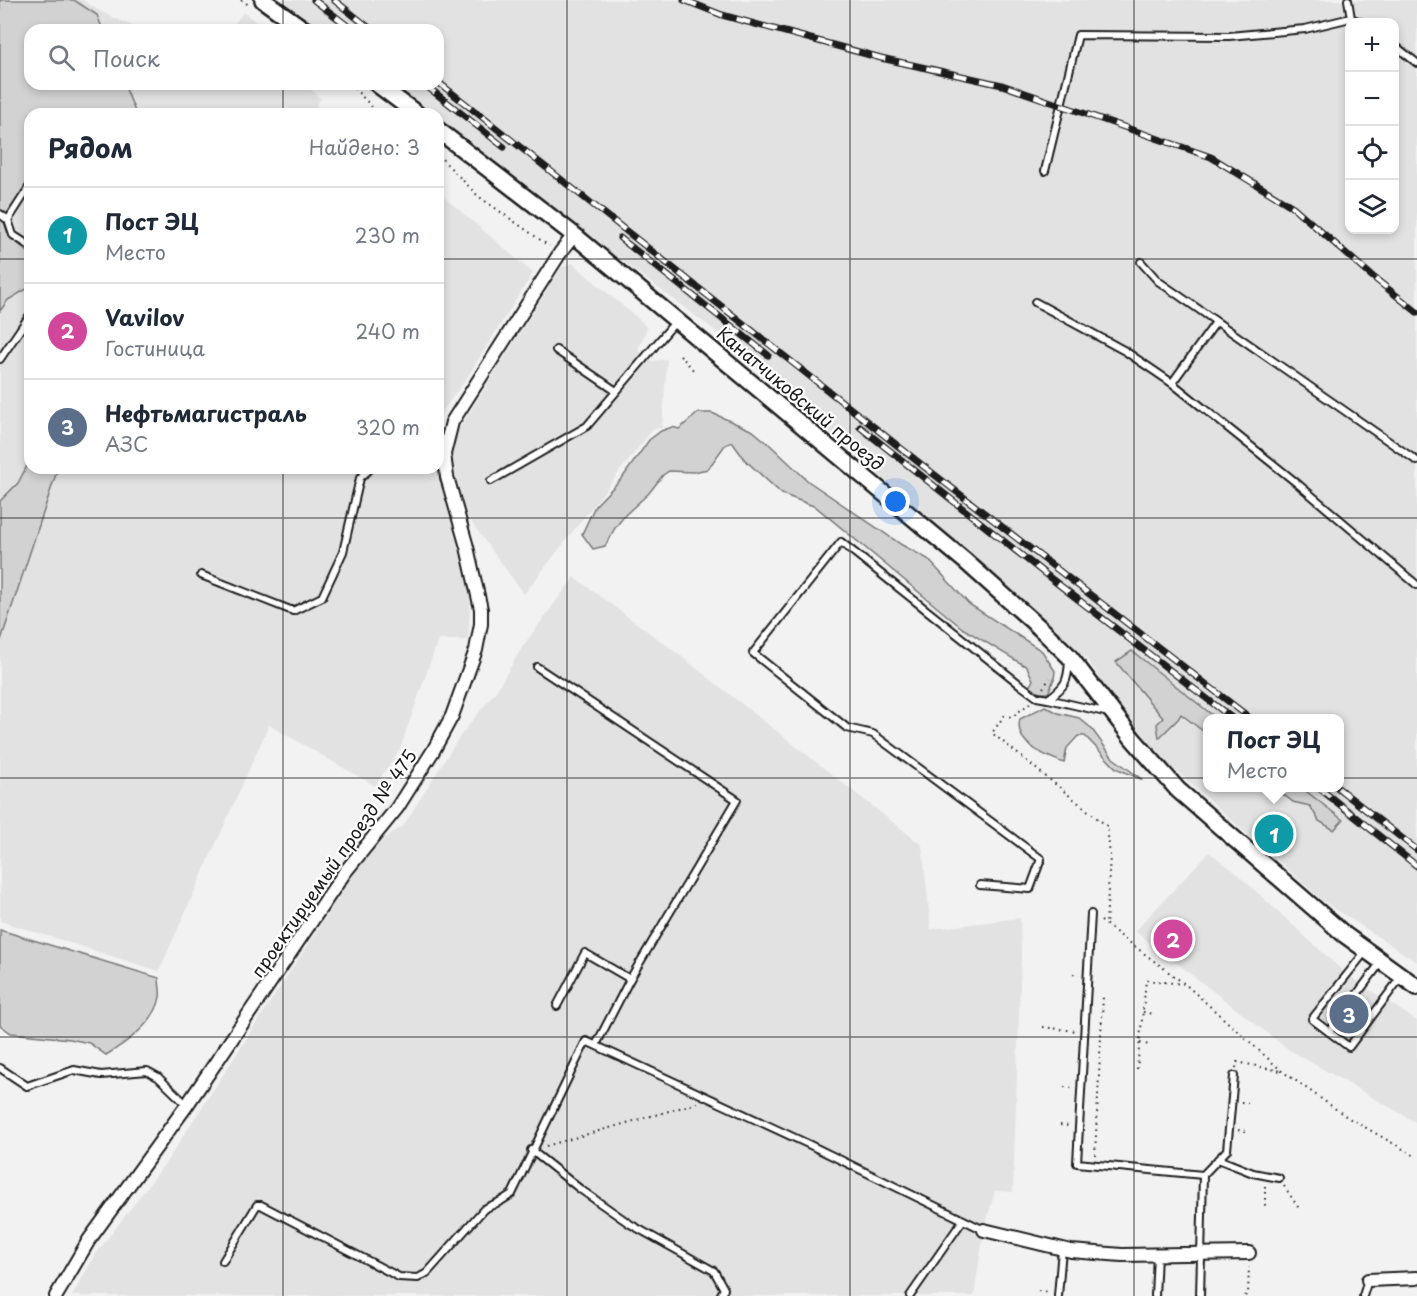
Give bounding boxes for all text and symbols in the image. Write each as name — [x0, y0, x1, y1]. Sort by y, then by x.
map controls — [1345, 18, 1399, 234]
button: + — [1345, 18, 1399, 72]
search box — [24, 24, 444, 90]
icon: search — [45, 41, 78, 74]
text: Поиск — [93, 41, 160, 74]
button: − — [1345, 72, 1399, 126]
button: locate — [1345, 126, 1399, 180]
text: Рядом — [48, 128, 133, 167]
text: Найдено: 3 — [309, 132, 420, 162]
button: layers — [1345, 180, 1399, 234]
text: Пост ЭЦ — [105, 204, 198, 237]
text: 1 — [63, 220, 72, 250]
text: 230 m — [355, 220, 420, 250]
text: Место — [105, 237, 166, 267]
text: Vavilov — [105, 300, 184, 333]
text: 2 — [60, 316, 75, 346]
text: 240 m — [355, 316, 420, 346]
street label: Канатчиковский проезд — [711, 319, 891, 477]
text: Гостиница — [105, 333, 205, 363]
text: Нефтьмагистраль — [105, 396, 307, 429]
text: 3 — [61, 412, 74, 442]
text: 320 m — [356, 412, 420, 442]
text: АЗС — [105, 429, 148, 459]
your location — [881, 487, 910, 516]
popup — [1203, 714, 1344, 792]
text: Пост ЭЦ — [1227, 722, 1320, 755]
street label: проектируемый проезд № 475 — [244, 743, 422, 983]
text: Место — [1227, 755, 1288, 785]
pin: 1 — [1254, 812, 1294, 856]
pin: 2 — [1154, 916, 1192, 962]
pin: 3 — [1330, 992, 1368, 1036]

